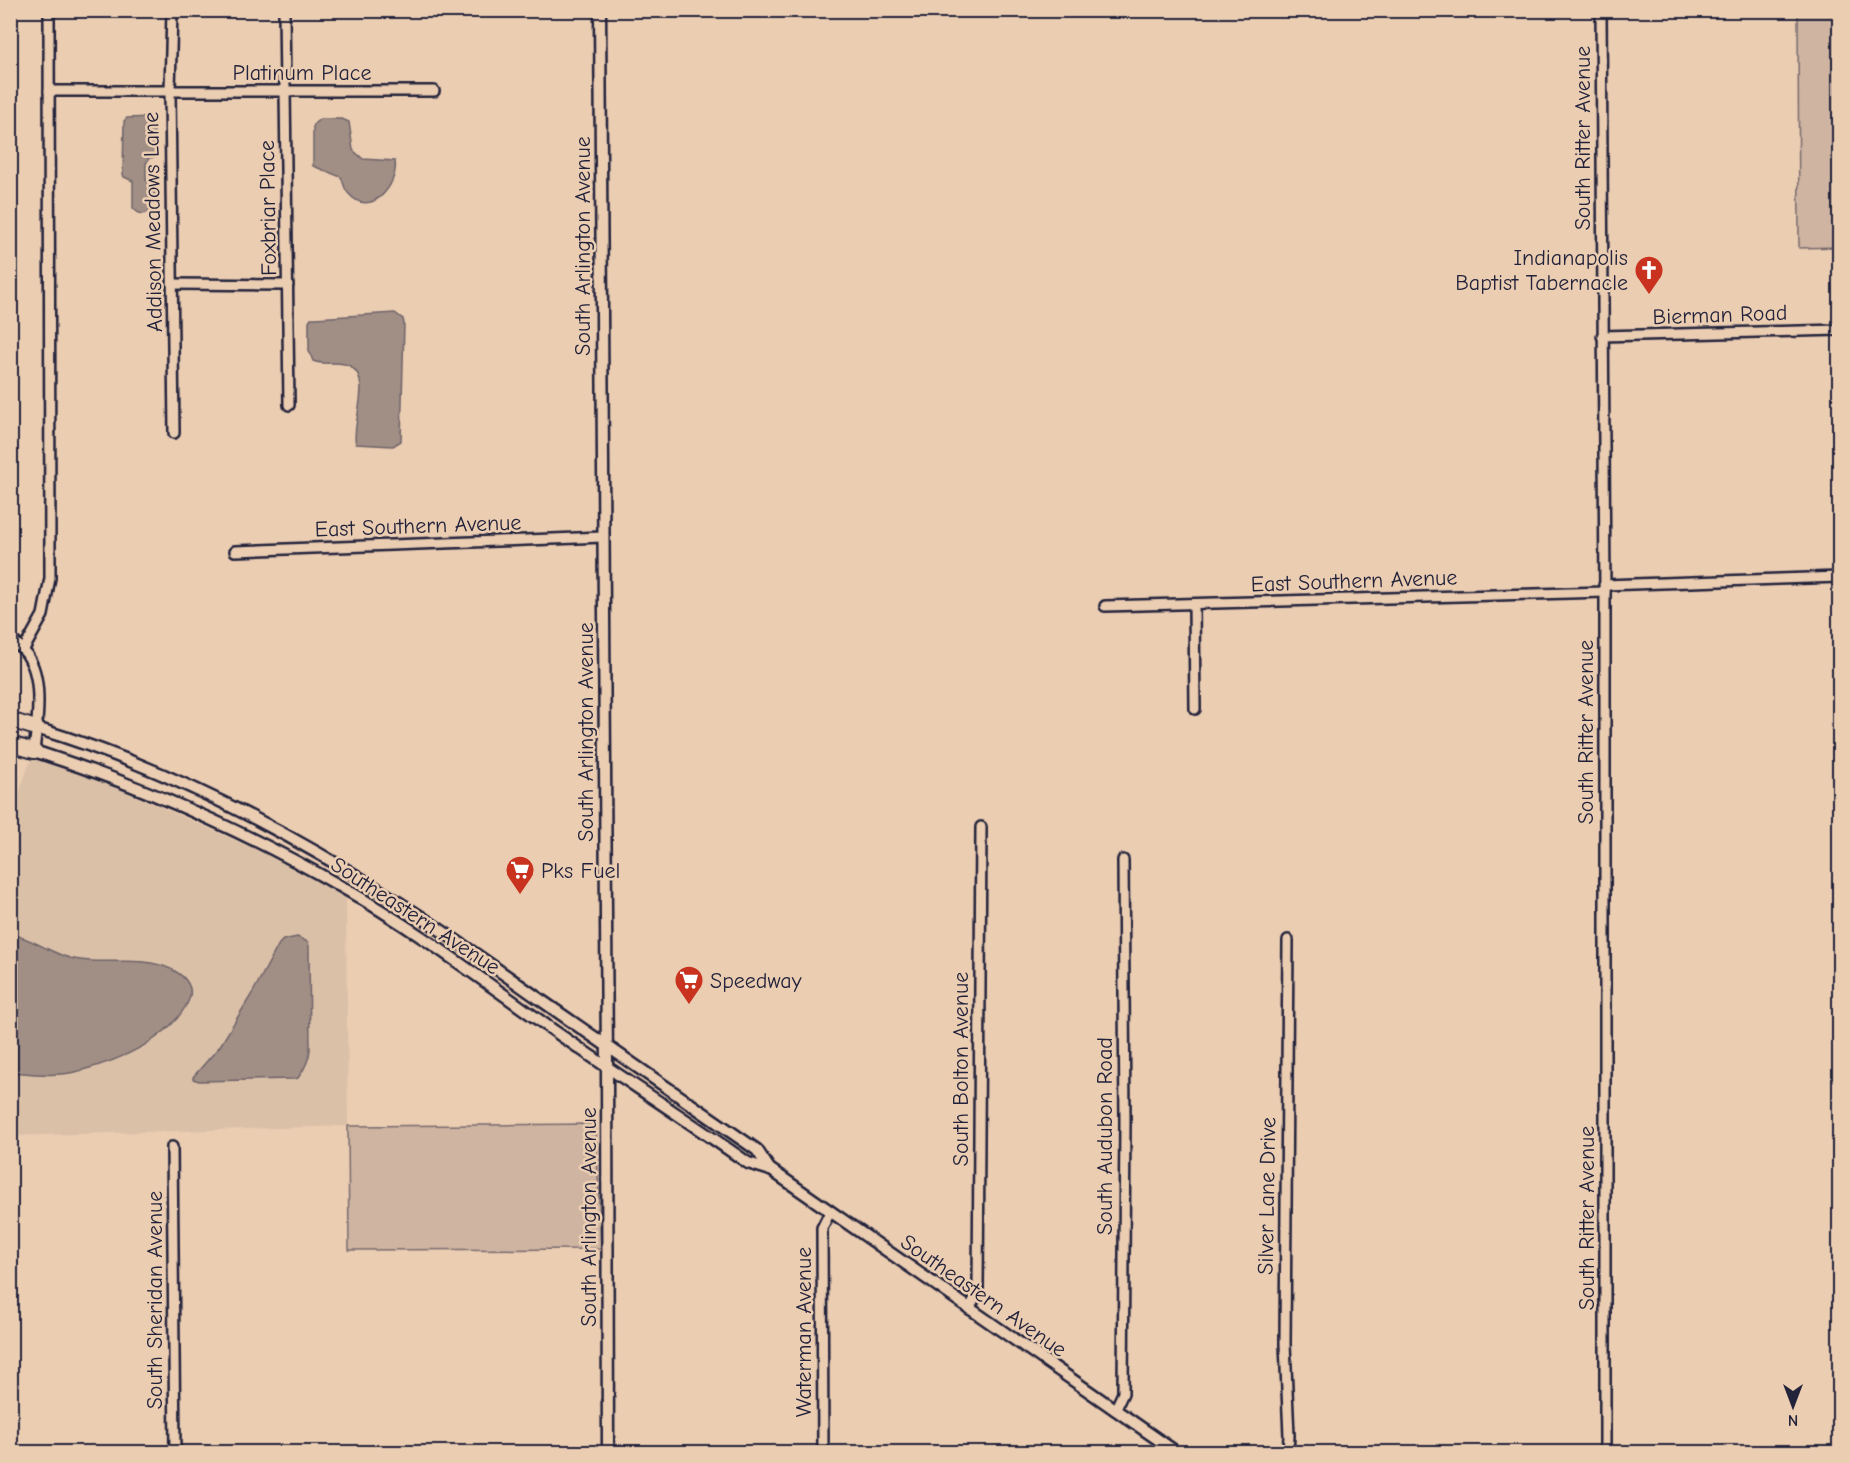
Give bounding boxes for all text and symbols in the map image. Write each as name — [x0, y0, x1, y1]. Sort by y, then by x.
street label: South Ritter Avenue — [1570, 46, 1596, 230]
street label: Platinum Place — [233, 60, 371, 86]
street label: Addison Meadows Lane — [138, 112, 168, 332]
street label: South Arlington Avenue — [570, 136, 596, 356]
street label: Foxbriar Place — [254, 140, 282, 276]
place label: Indianapolis Baptist Tabernacle — [1455, 245, 1628, 296]
church icon: Indianapolis Baptist Tabernacle — [1633, 254, 1665, 296]
street label: Bierman Road — [1652, 300, 1788, 330]
street label: East Southern Avenue — [314, 509, 522, 543]
street label: East Southern Avenue — [1250, 564, 1458, 598]
street label: South Arlington Avenue — [573, 622, 599, 842]
street label: South Ritter Avenue — [1573, 640, 1599, 824]
street label: Southeastern Avenue — [326, 851, 505, 980]
supermarket icon: Pks Fuel — [504, 854, 536, 896]
place label: Pks Fuel — [541, 858, 620, 884]
supermarket icon: Speedway — [673, 964, 705, 1006]
place label: Speedway — [710, 968, 802, 994]
street label: South Bolton Avenue — [948, 972, 974, 1166]
street label: South Audubon Road — [1092, 1037, 1118, 1235]
street label: South Arlington Avenue — [576, 1107, 602, 1327]
street label: Silver Lane Drive — [1253, 1117, 1281, 1275]
street label: South Ritter Avenue — [1574, 1126, 1600, 1310]
street label: South Sheridan Avenue — [142, 1191, 168, 1409]
street label: Southeastern Avenue — [895, 1229, 1071, 1363]
street label: Waterman Avenue — [791, 1247, 817, 1417]
north arrow — [1763, 1376, 1823, 1436]
text: N — [1788, 1411, 1798, 1429]

